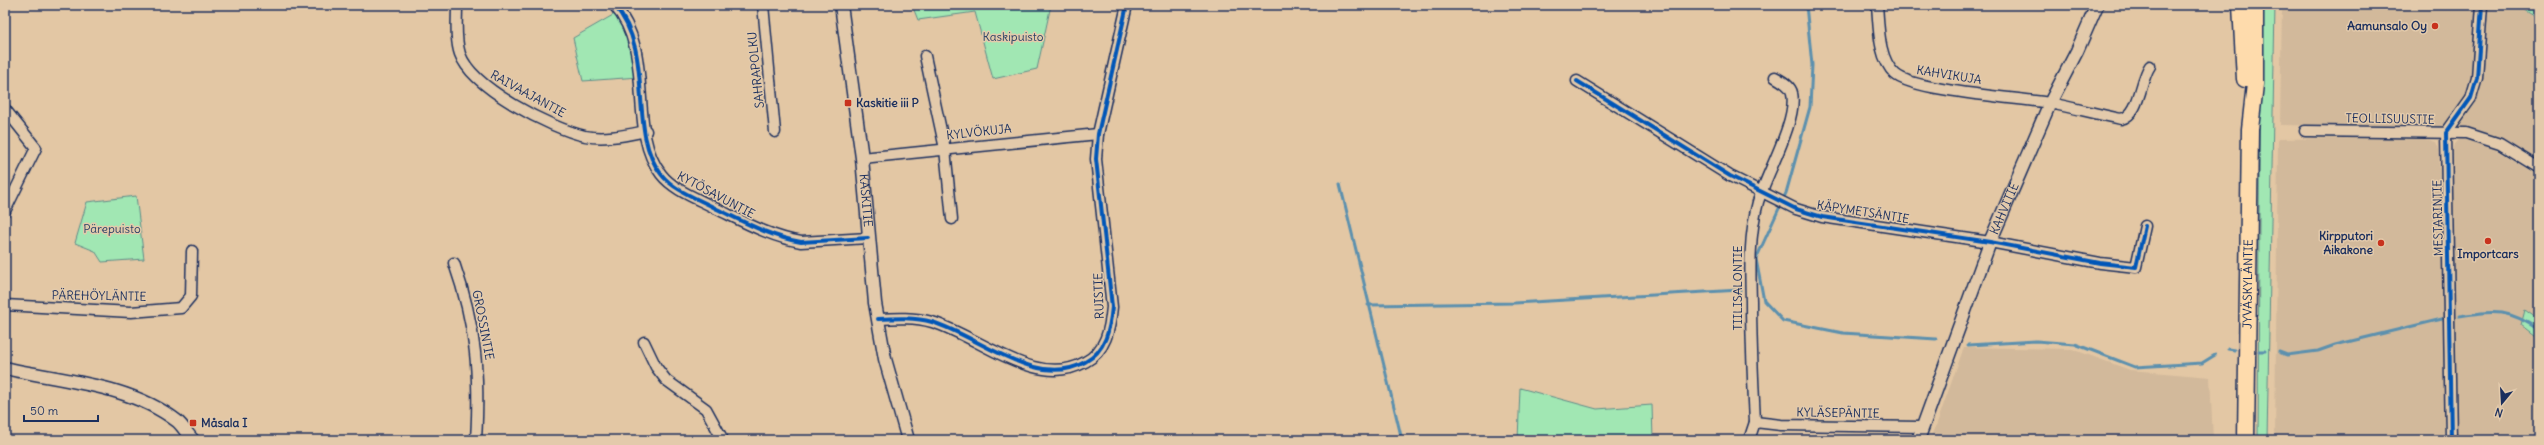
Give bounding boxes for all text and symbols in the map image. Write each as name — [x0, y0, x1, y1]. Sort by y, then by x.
place label: Aamunsalo Oy — [2347, 18, 2427, 34]
marker: Aamunsalo Oy — [2430, 21, 2440, 31]
park label: Kaskipuisto — [982, 29, 1044, 44]
street label: SAHRAPOLKU — [744, 31, 767, 109]
street label: KAHVIKUJA — [1915, 62, 1983, 87]
street label: RAIVAAJANTIE — [488, 67, 568, 120]
place label: Kaskitie iii P — [856, 95, 919, 110]
marker: Kaskitie iii P — [843, 98, 853, 108]
street label: TEOLLISUUSTIE — [2345, 110, 2435, 127]
street label: KYLVÖKUJA — [946, 121, 1013, 142]
street label: KYTÖSAVUNTIE — [675, 168, 758, 221]
street label: KASKITIE — [856, 173, 876, 227]
street label: KAHVITIE — [1986, 180, 2022, 237]
street label: MESTARINTIE — [2429, 180, 2446, 256]
street label: KÄPYMETSÄNTIE — [1816, 197, 1910, 226]
park label: Pärepuisto — [83, 221, 141, 236]
place label: Kirpputori Aikakone — [2319, 228, 2374, 257]
marker: Importcars — [2483, 236, 2493, 246]
marker: Kirpputori Aikakone — [2376, 238, 2386, 248]
street label: JYVÄSKYLÄNTIE — [2239, 239, 2256, 329]
street label: TIILISALONTIE — [1730, 245, 1745, 331]
place label: Importcars — [2457, 246, 2519, 262]
street label: RUISTIE — [1090, 273, 1107, 319]
street label: PÄREHÖYLÄNTIE — [52, 287, 146, 304]
street label: GROSSINTIE — [469, 289, 498, 361]
north arrow — [2482, 383, 2522, 423]
scale bar — [24, 397, 98, 423]
text: 50 m — [30, 403, 59, 418]
street label: KYLÄSEPÄNTIE — [1796, 404, 1880, 421]
text: N — [2493, 405, 2505, 420]
place label: Måsala I — [201, 415, 248, 430]
marker: Måsala I — [188, 418, 198, 428]

